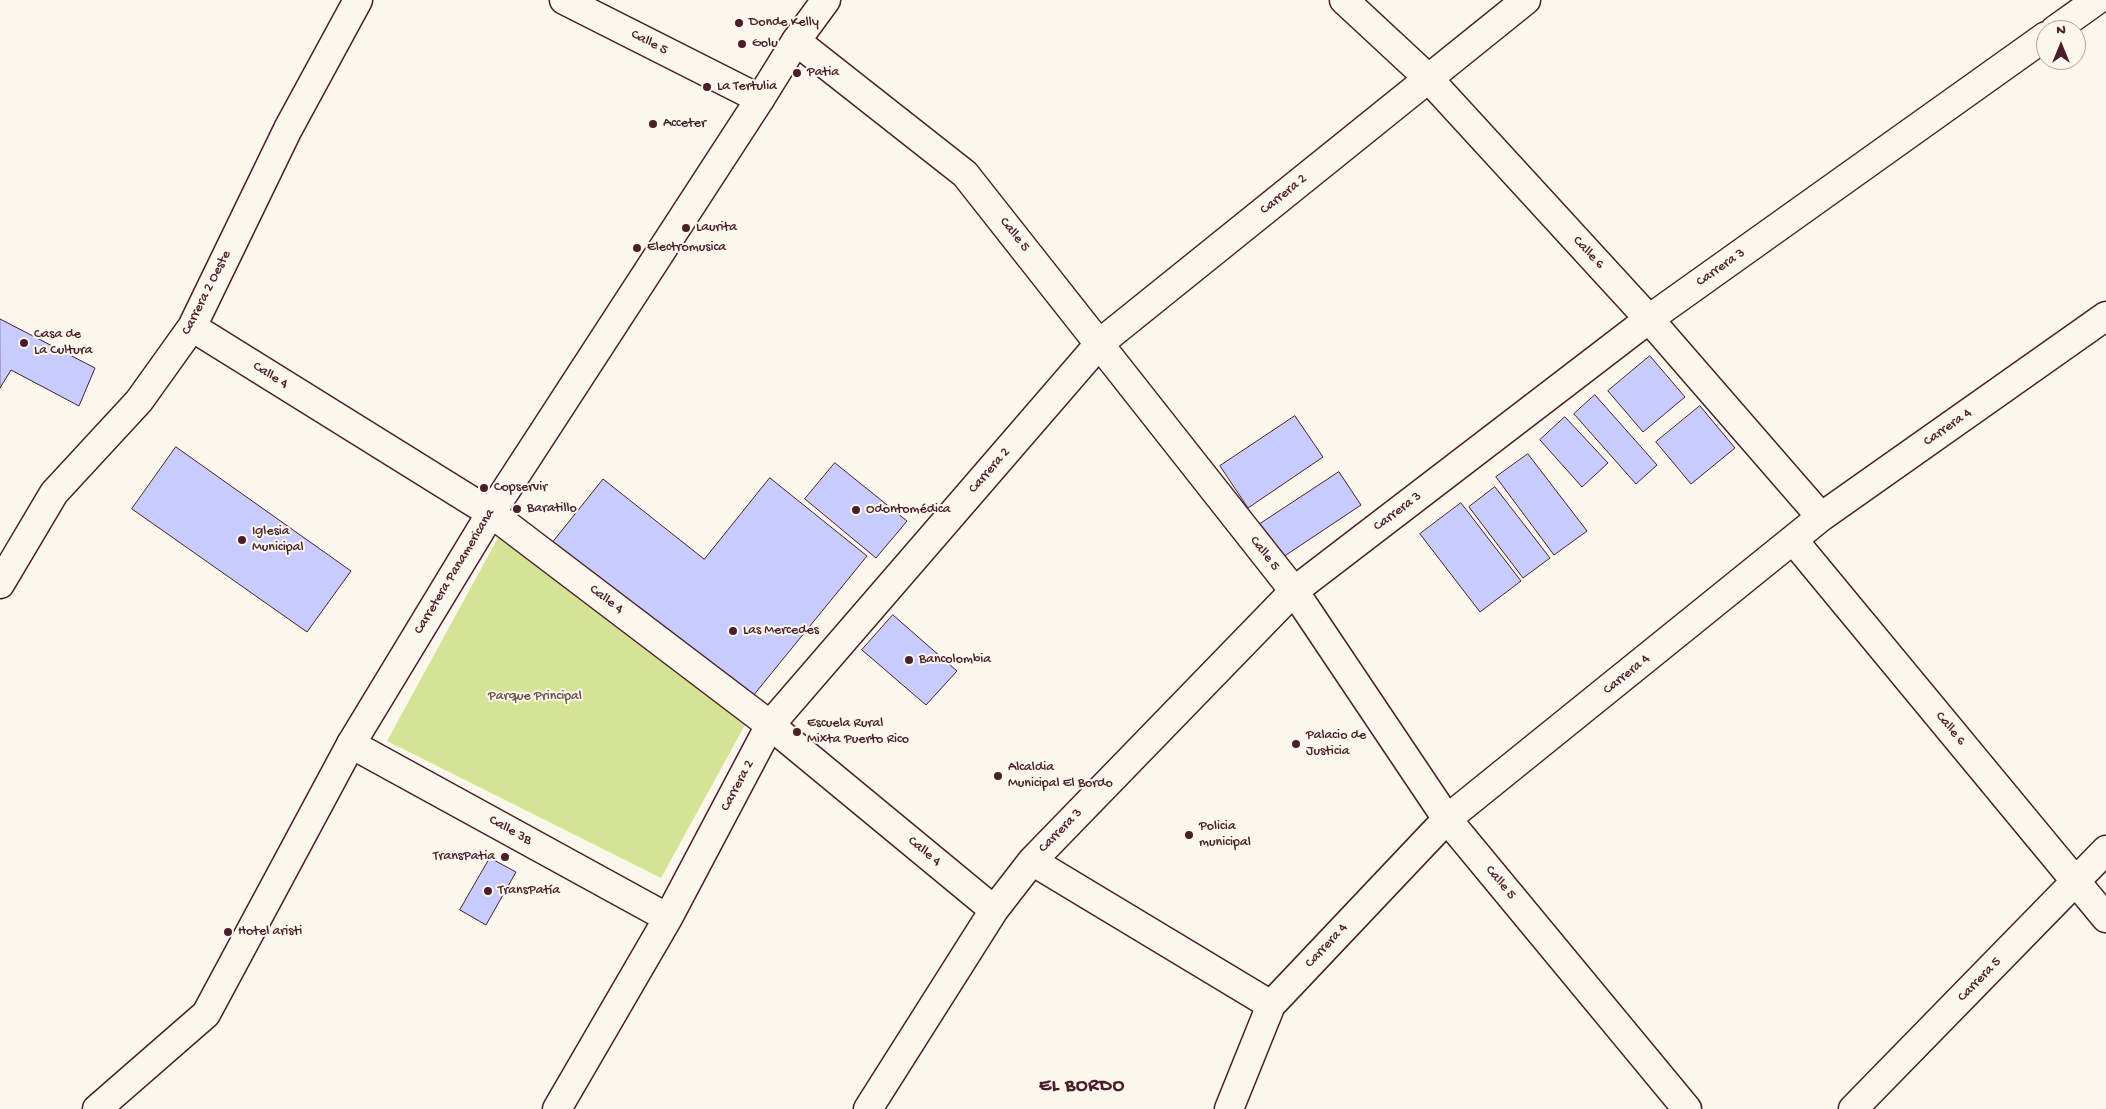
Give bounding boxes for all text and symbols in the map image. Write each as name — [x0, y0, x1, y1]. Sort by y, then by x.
place label: Donde Kelly — [749, 15, 819, 31]
marker: Donde Kelly — [733, 17, 745, 29]
north arrow — [2036, 20, 2086, 70]
text: N — [2056, 22, 2066, 39]
street label: Calle 5 — [628, 27, 670, 59]
place label: Golu — [752, 36, 778, 52]
marker: Golu — [736, 38, 748, 50]
place label: Patia — [807, 65, 839, 81]
marker: Patia — [791, 67, 803, 79]
place label: La Tertulia — [717, 79, 777, 95]
marker: La Tertulia — [701, 81, 713, 93]
place label: Acceter — [663, 116, 706, 132]
marker: Acceter — [647, 118, 659, 130]
street label: Carrera 2 — [1257, 171, 1311, 219]
street label: Calle 5 — [995, 214, 1033, 256]
place label: Laurita — [696, 220, 737, 236]
marker: Laurita — [680, 222, 692, 234]
street label: Calle 6 — [1569, 233, 1607, 273]
place label: Electromusica — [647, 240, 726, 256]
marker: Electromusica — [631, 242, 643, 254]
street label: Carrera 3 — [1693, 245, 1749, 291]
street label: Carrera 2 Oeste — [179, 248, 235, 338]
place label: Casa de La Cultura — [34, 327, 92, 360]
marker: Casa de La Cultura — [18, 337, 30, 349]
street label: Calle 4 — [249, 359, 291, 393]
street label: Carrera 4 — [1921, 405, 1975, 451]
street label: Carrera 2 — [965, 445, 1015, 497]
place label: Copservir — [494, 480, 547, 496]
marker: Copservir — [478, 482, 490, 494]
street label: Carrera 3 — [1371, 488, 1425, 536]
place label: Baratillo — [527, 501, 577, 517]
place label: Odontomédica — [866, 502, 950, 518]
marker: Baratillo — [511, 503, 523, 515]
marker: Odontomédica — [850, 504, 862, 516]
street label: Carretera Panamericana — [411, 506, 499, 638]
place label: Iglesia Municipal — [252, 524, 304, 556]
street label: Calle 5 — [1245, 533, 1283, 575]
marker: Iglesia Municipal — [236, 534, 248, 546]
street label: Calle 4 — [585, 582, 627, 618]
place label: Las Mercedes — [743, 623, 819, 639]
marker: Las Mercedes — [727, 625, 739, 637]
street label: Carrera 4 — [1600, 651, 1654, 699]
place label: Bancolombia — [919, 652, 991, 668]
marker: Bancolombia — [903, 654, 915, 666]
park label: Parque Principal — [488, 689, 582, 705]
street label: Calle 6 — [1931, 709, 1969, 749]
place label: Escuela Rural Mixta Puerto Rico — [807, 716, 909, 749]
marker: Escuela Rural Mixta Puerto Rico — [791, 726, 803, 738]
place label: Palacio de Justicia — [1306, 728, 1366, 760]
marker: Palacio de Justicia — [1290, 738, 1302, 750]
street label: Carrera 2 — [718, 758, 758, 814]
place label: Alcaldia Municipal El Bordo — [1008, 760, 1113, 792]
marker: Alcaldia Municipal El Bordo — [992, 770, 1004, 782]
street label: Carrera 3 — [1036, 805, 1086, 857]
street label: Calle 3B — [486, 812, 534, 850]
place label: Policia municipal — [1199, 819, 1251, 852]
marker: Policia municipal — [1183, 829, 1195, 841]
street label: Calle 4 — [904, 833, 944, 871]
place label: TransPatia — [433, 849, 495, 865]
marker: TransPatia — [499, 851, 511, 863]
street label: Calle 5 — [1481, 862, 1519, 904]
place label: TransPatía — [498, 883, 560, 899]
marker: TransPatía — [482, 885, 494, 897]
street label: Carrera 4 — [1302, 920, 1352, 972]
place label: Hotel aristi — [238, 924, 302, 940]
marker: Hotel aristi — [222, 926, 234, 938]
street label: Carrera 5 — [1955, 954, 2005, 1006]
district label: EL BORDO — [1038, 1076, 1126, 1098]

